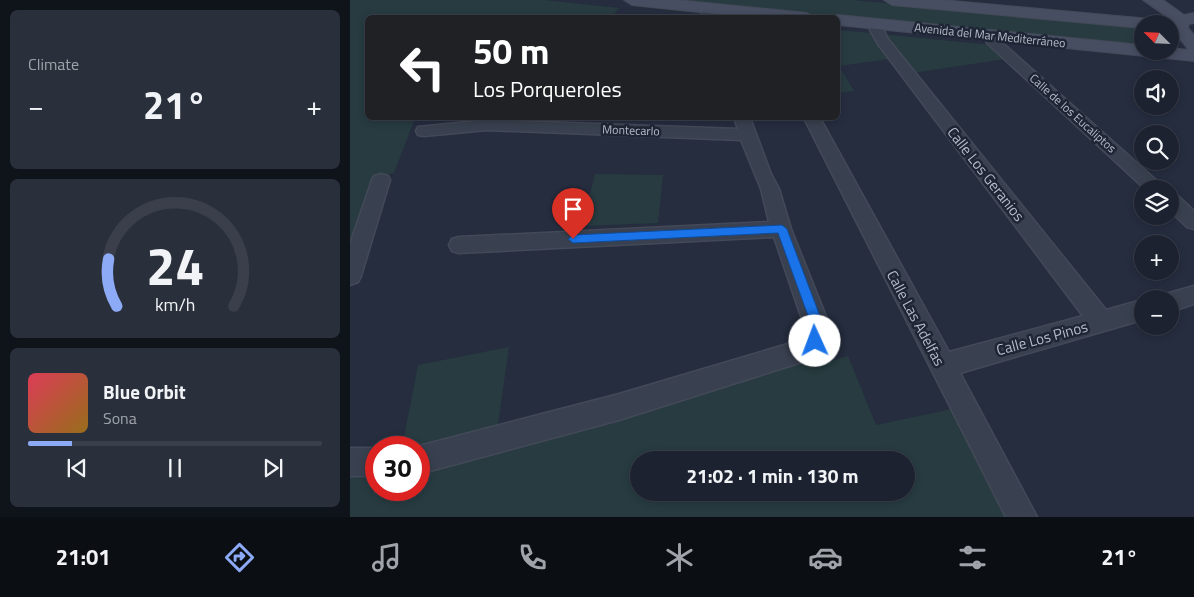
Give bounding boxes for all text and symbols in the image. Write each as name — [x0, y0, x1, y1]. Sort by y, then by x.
north arrow — [1134, 15, 1179, 60]
map controls — [1134, 15, 1179, 335]
street label: Avenida del Mar Mediterráneo — [913, 18, 1067, 52]
text: 50 m — [473, 24, 549, 78]
icon: left — [390, 35, 455, 100]
text: Climate — [28, 52, 79, 76]
street label: Calle de los Eucaliptos — [1025, 69, 1121, 158]
button: sound — [1134, 70, 1179, 115]
text: Los Porqueroles — [473, 72, 622, 106]
text: 21° — [143, 76, 207, 134]
text: − — [28, 84, 44, 127]
text: + — [306, 84, 322, 127]
street label: Montecarlo — [602, 120, 660, 140]
street label: Calle Los Geranios — [942, 122, 1030, 226]
button: search — [1134, 125, 1179, 170]
button: layers — [1134, 180, 1179, 225]
pin — [552, 188, 594, 239]
icon: arrive — [559, 195, 587, 223]
text: 24 — [146, 226, 204, 305]
button: + — [1134, 235, 1179, 280]
street label: Calle Las Adelfas — [881, 266, 951, 370]
button: − — [1134, 290, 1179, 335]
text: km/h — [155, 291, 195, 318]
position arrow — [788, 314, 840, 366]
street label: Calle Los Pinos — [994, 315, 1090, 361]
text: Blue Orbit — [103, 377, 186, 406]
text: Sona — [103, 406, 137, 430]
speed limit sign: 30 — [365, 436, 430, 501]
icon: previous — [63, 454, 91, 482]
icon: pause — [161, 454, 189, 482]
icon: next — [259, 454, 287, 482]
text: 21:02 · 1 min · 130 m — [686, 461, 859, 490]
text: 21:01 — [56, 540, 111, 574]
icon: directions — [222, 540, 257, 575]
icon: music — [369, 540, 404, 575]
icon: phone — [515, 540, 550, 575]
icon: climate — [662, 540, 697, 575]
icon: car — [808, 540, 843, 575]
icon: filters — [955, 540, 990, 575]
text: 21° — [1101, 540, 1138, 574]

